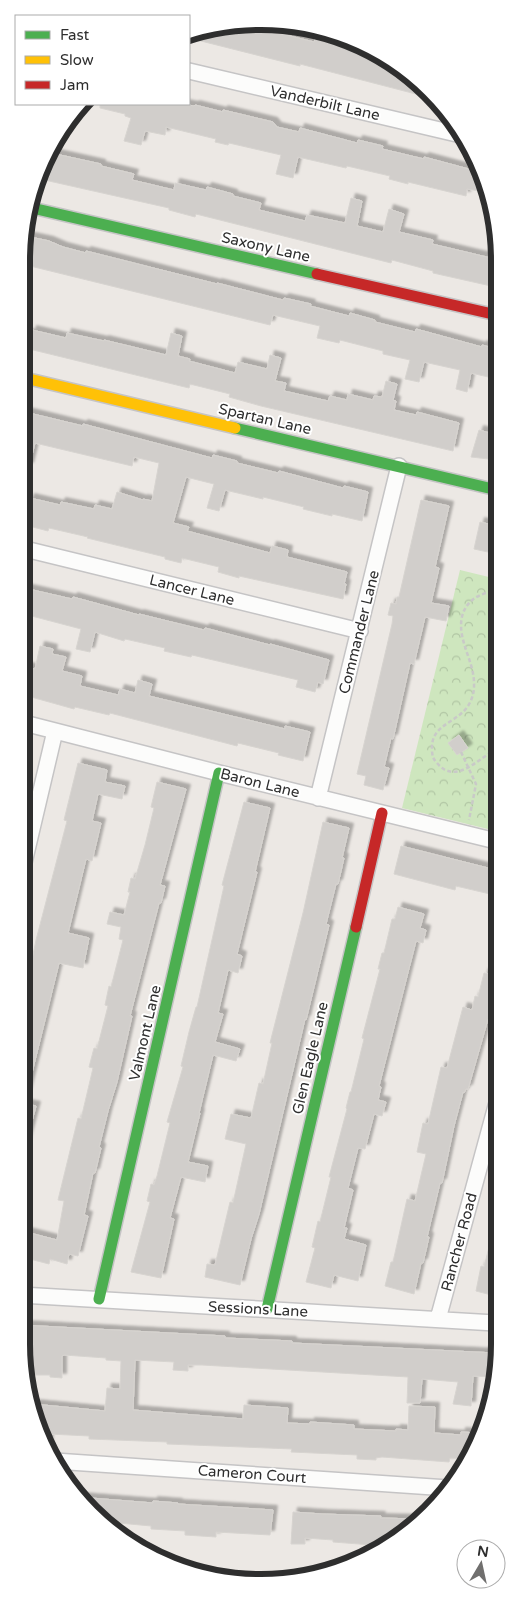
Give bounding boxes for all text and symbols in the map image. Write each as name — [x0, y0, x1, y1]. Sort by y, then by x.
legend — [15, 15, 190, 105]
text: Fast — [60, 26, 90, 44]
text: Slow — [60, 51, 94, 69]
text: Jam — [60, 76, 89, 94]
street label: Vanderbilt Lane — [268, 82, 382, 124]
street label: Saxony Lane — [220, 228, 312, 266]
street label: Spartan Lane — [217, 400, 313, 438]
street label: Commander Lane — [335, 568, 383, 696]
street label: Lancer Lane — [148, 571, 236, 609]
street label: Baron Lane — [218, 764, 302, 802]
street label: Valmont Lane — [125, 983, 165, 1083]
street label: Glen Eagle Lane — [288, 1000, 332, 1116]
street label: Rancher Road — [437, 1191, 481, 1293]
street label: Sessions Lane — [208, 1297, 308, 1321]
street label: Cameron Court — [197, 1461, 307, 1487]
north arrow — [456, 1539, 506, 1589]
text: N — [476, 1542, 490, 1561]

